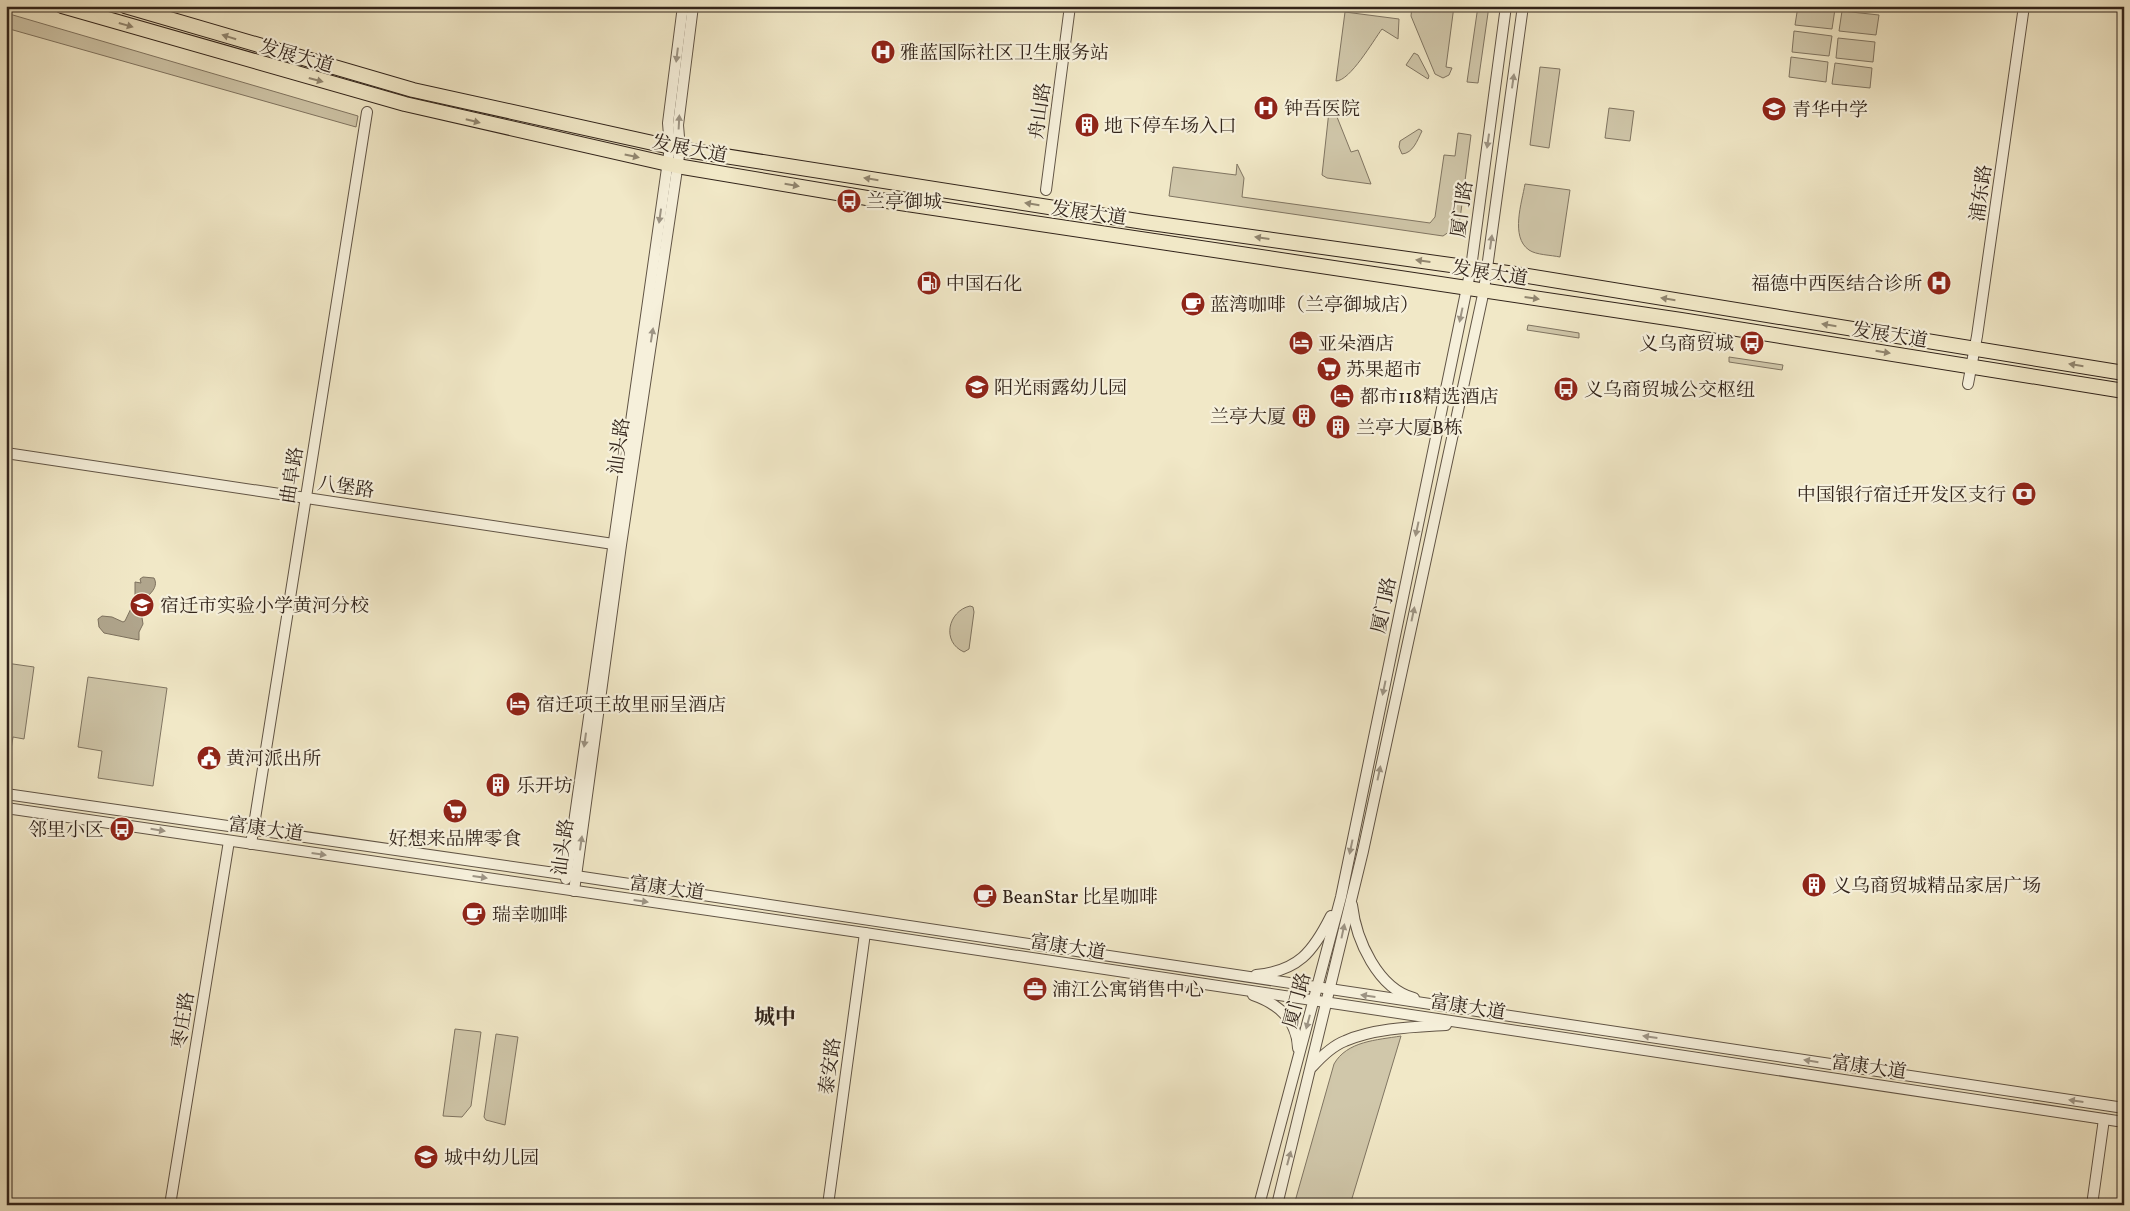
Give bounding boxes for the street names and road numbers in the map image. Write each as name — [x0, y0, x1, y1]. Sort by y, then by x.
street label: 发展大道 — [256, 34, 337, 80]
street label: 舟山路 — [1024, 81, 1058, 141]
street label: 发展大道 — [650, 130, 729, 170]
street label: 浦东路 — [1965, 163, 1999, 223]
street label: 厦门路 — [1446, 179, 1480, 239]
street label: 发展大道 — [1049, 196, 1128, 232]
street label: 发展大道 — [1450, 255, 1529, 293]
street label: 发展大道 — [1850, 317, 1929, 355]
street label: 汕头路 — [603, 416, 637, 476]
street label: 曲阜路 — [276, 445, 310, 506]
street label: 八堡路 — [316, 471, 376, 505]
street label: 厦门路 — [1366, 575, 1404, 636]
street label: 富康大道 — [226, 812, 305, 848]
street label: 汕头路 — [547, 817, 581, 877]
street label: 富康大道 — [627, 871, 706, 907]
street label: 富康大道 — [1028, 929, 1107, 967]
street label: 厦门路 — [1278, 970, 1318, 1031]
street label: 富康大道 — [1428, 989, 1507, 1027]
street label: 枣庄路 — [167, 990, 201, 1051]
street label: 泰安路 — [814, 1036, 848, 1096]
street label: 富康大道 — [1829, 1050, 1908, 1086]

